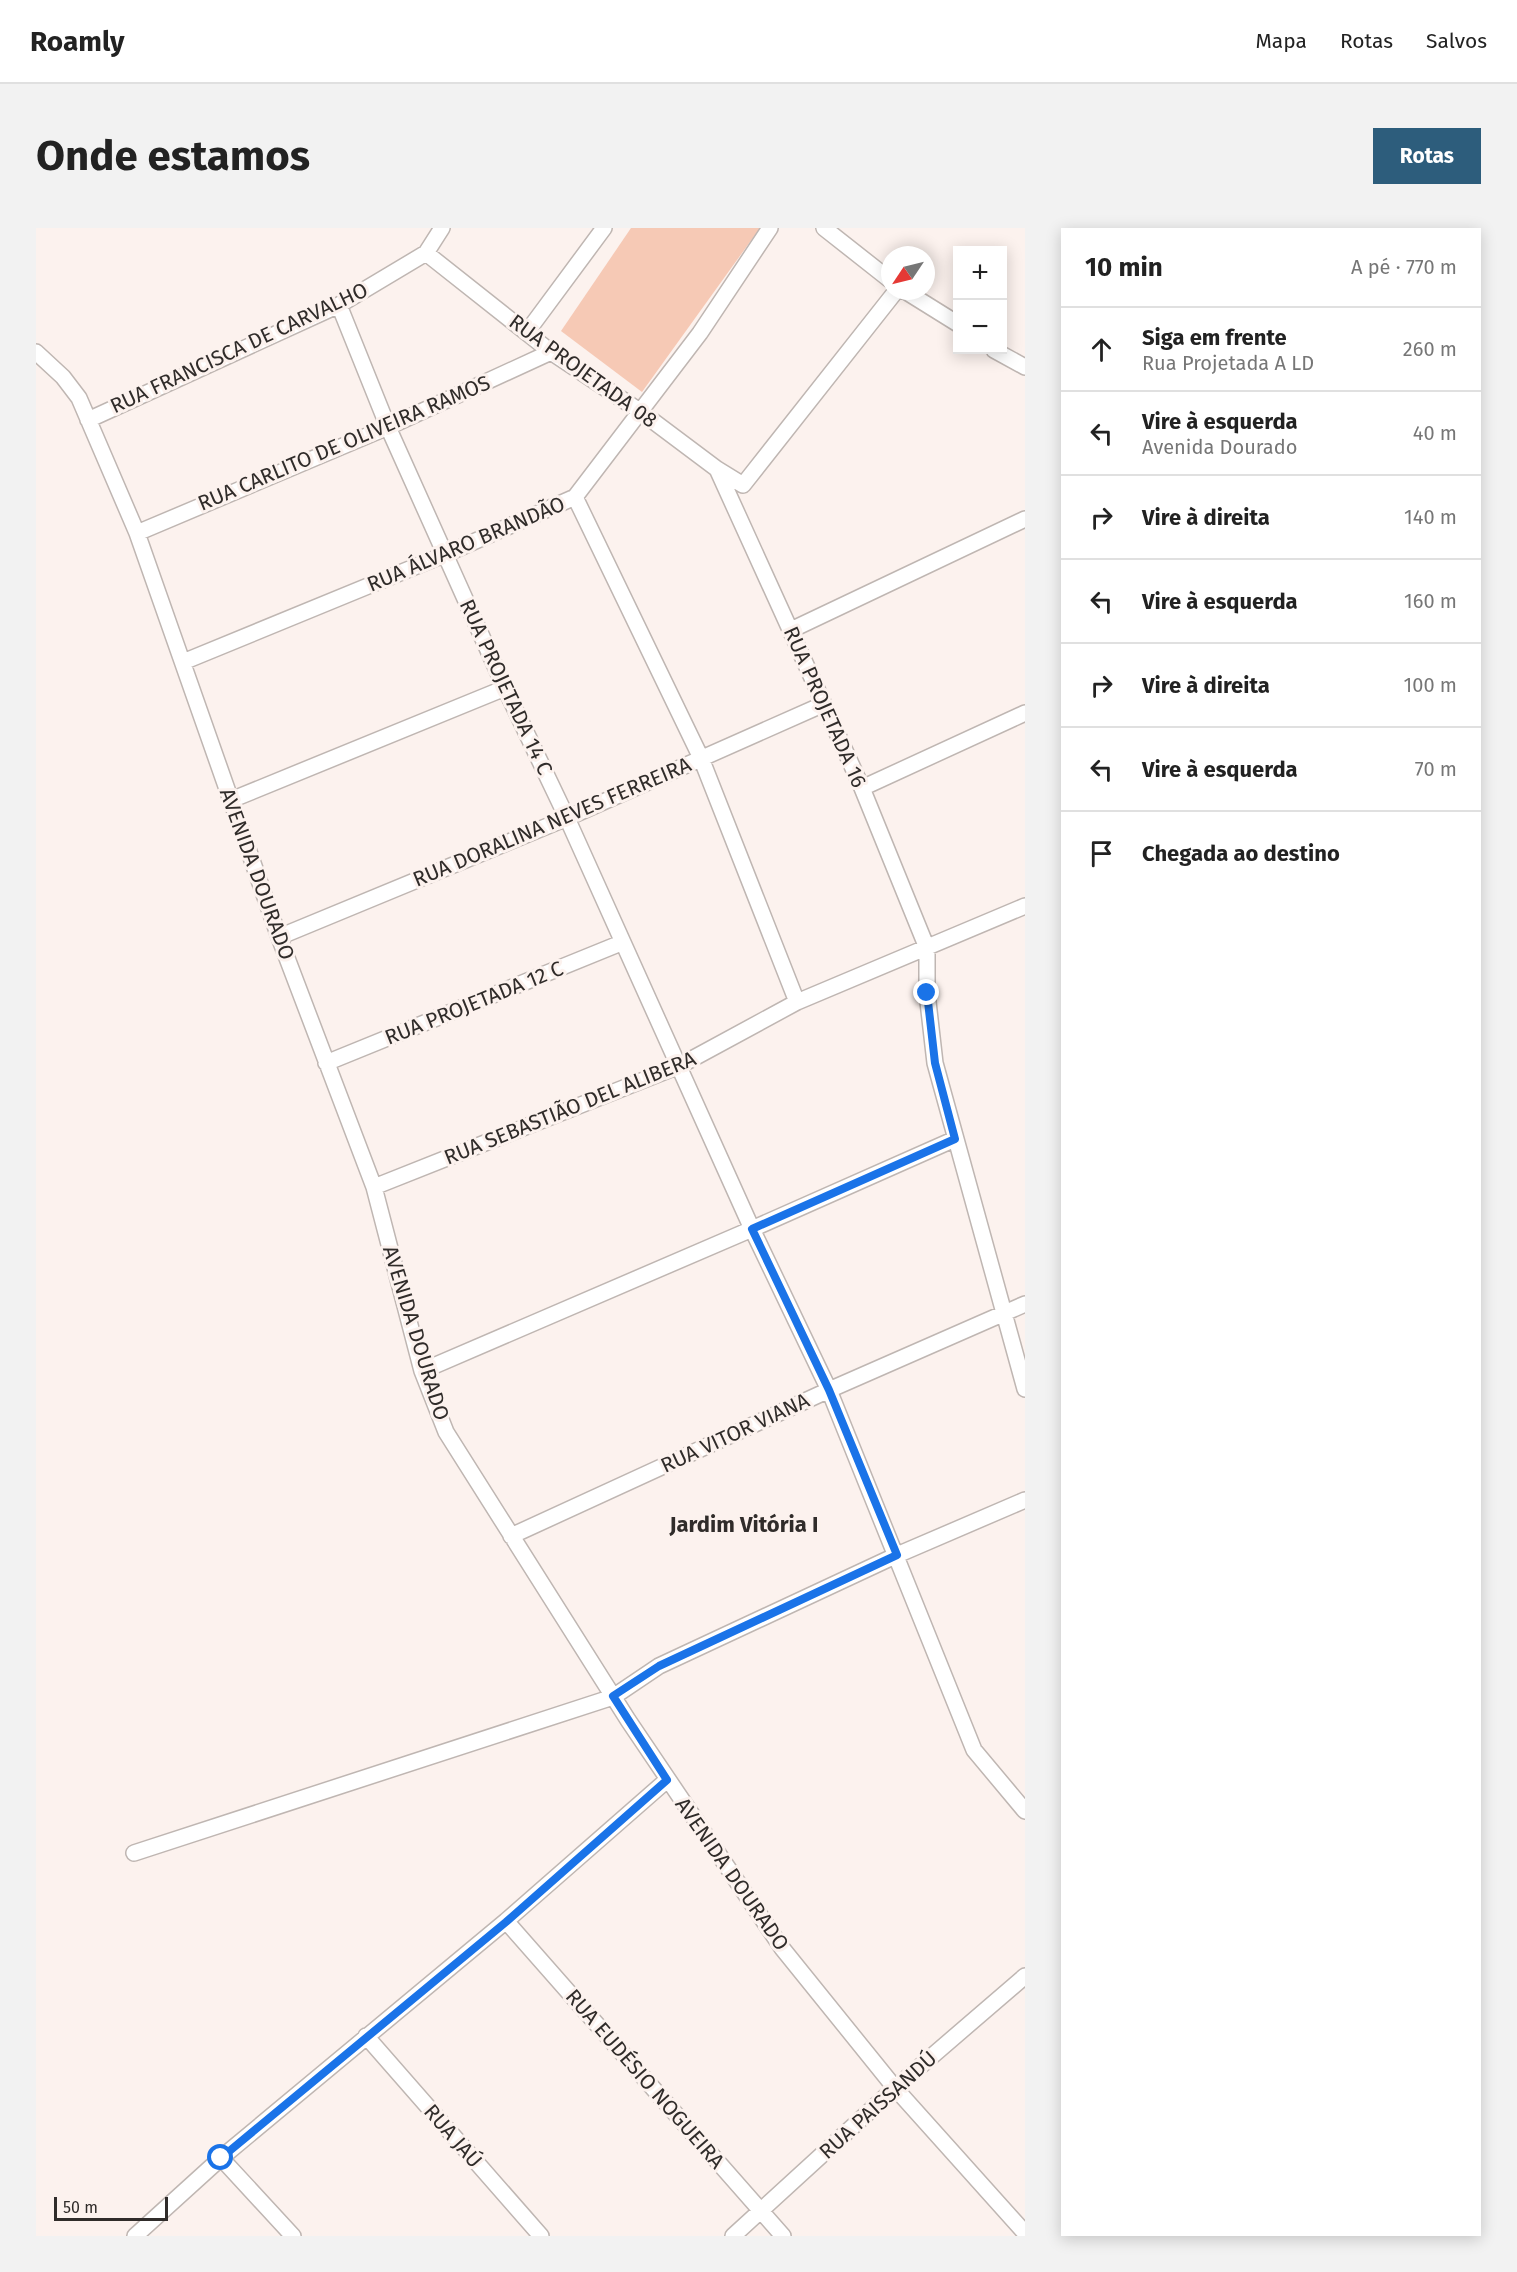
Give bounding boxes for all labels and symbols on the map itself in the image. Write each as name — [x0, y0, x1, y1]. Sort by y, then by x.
north arrow — [881, 246, 935, 300]
street label: RUA FRANCISCA DE CARVALHO — [106, 277, 372, 419]
street label: RUA PROJETADA 08 — [504, 309, 662, 433]
street label: RUA CARLITO DE OLIVEIRA RAMOS — [194, 369, 494, 517]
street label: RUA ÁLVARO BRANDÃO — [363, 491, 569, 597]
street label: RUA PROJETADA 14 C — [454, 595, 558, 779]
street label: RUA PROJETADA 16 — [778, 622, 872, 792]
street label: RUA DORALINA NEVES FERREIRA — [409, 751, 695, 893]
street label: AVENIDA DOURADO — [214, 785, 300, 963]
street label: RUA PROJETADA 12 C — [381, 955, 567, 1051]
route end — [913, 979, 939, 1005]
street label: RUA SEBASTIÃO DEL ALIBERA — [440, 1045, 700, 1171]
street label: AVENIDA DOURADO — [377, 1243, 455, 1423]
street label: RUA VITOR VIANA — [657, 1387, 813, 1479]
district label: Jardim Vitória I — [669, 1511, 818, 1538]
street label: AVENIDA DOURADO — [669, 1792, 795, 1956]
street label: RUA EUDÉSIO NOGUEIRA — [560, 1984, 730, 2174]
street label: RUA PAISSANDÚ — [814, 2045, 942, 2165]
street label: RUA JAÚ — [418, 2099, 488, 2173]
route start — [207, 2144, 233, 2170]
scale bar — [54, 2194, 168, 2222]

